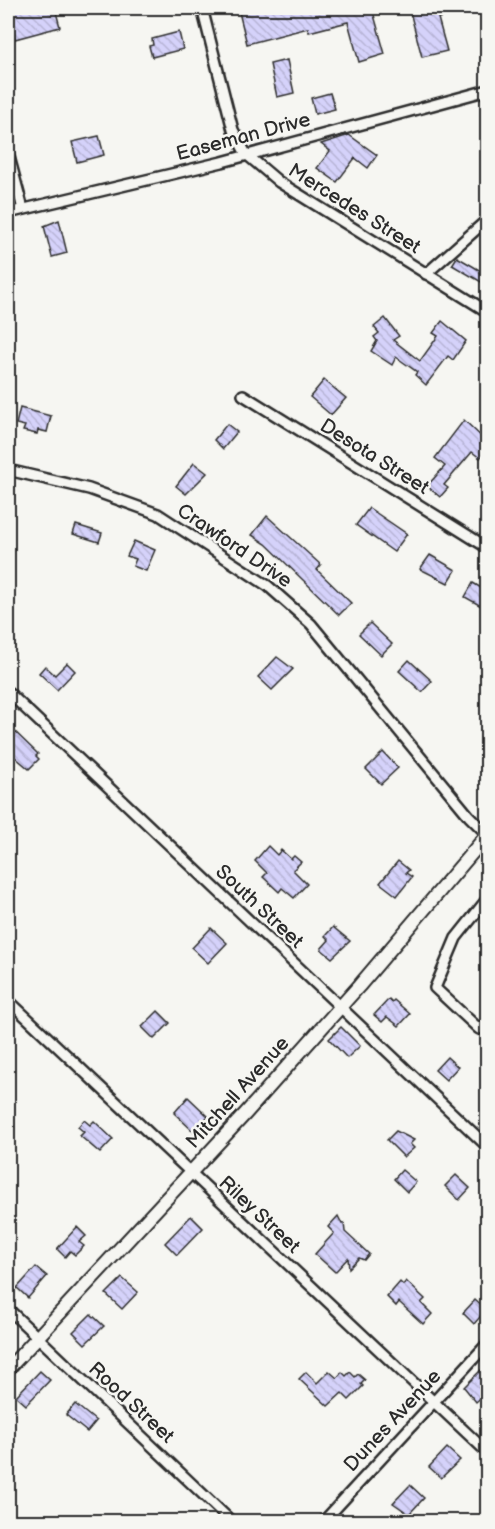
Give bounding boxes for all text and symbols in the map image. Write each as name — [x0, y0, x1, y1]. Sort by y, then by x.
street label: Easeman Drive — [174, 108, 313, 166]
street label: Mercedes Street — [284, 159, 425, 259]
street label: Desota Street — [316, 414, 433, 500]
street label: Crawford Drive — [172, 499, 297, 593]
street label: South Street — [210, 860, 308, 954]
street label: Mitchell Avenue — [181, 1032, 294, 1154]
street label: Riley Street — [214, 1171, 305, 1258]
street label: Rood Street — [84, 1357, 179, 1448]
street label: Dunes Avenue — [339, 1364, 446, 1477]

